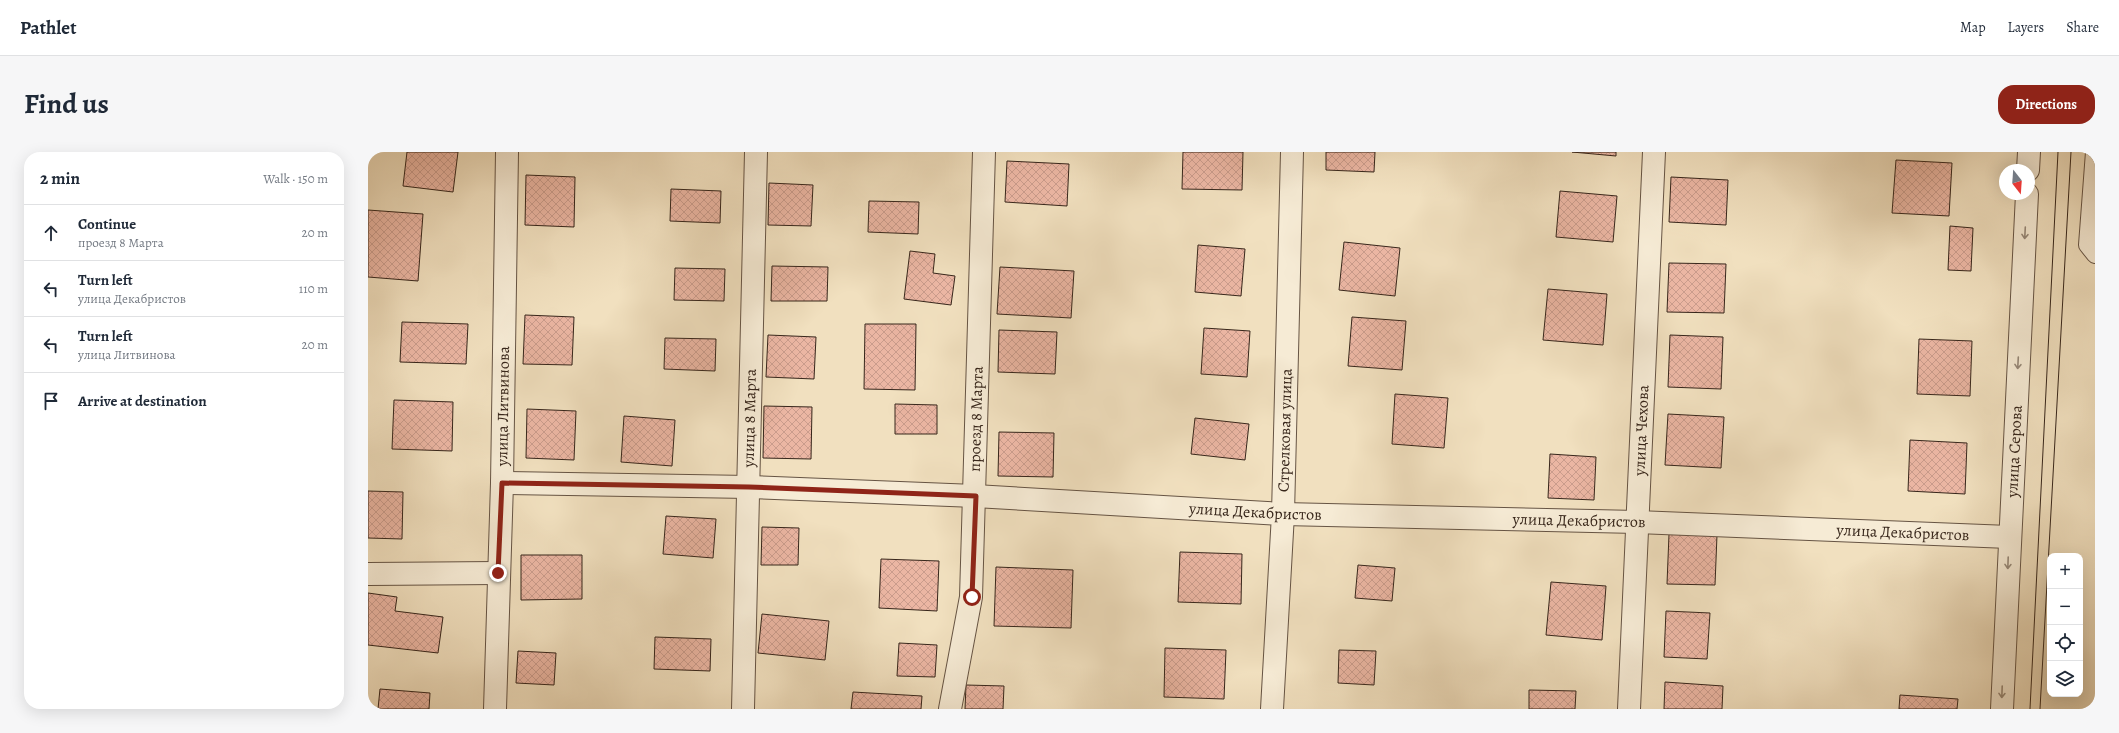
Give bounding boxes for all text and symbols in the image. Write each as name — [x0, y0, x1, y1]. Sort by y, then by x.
text: Pathlet — [20, 15, 76, 41]
text: Map — [1960, 18, 1986, 37]
text: Layers — [2008, 18, 2044, 37]
text: Share — [2066, 18, 2099, 37]
text: Find us — [24, 85, 109, 123]
button: Directions — [1998, 85, 2095, 124]
north arrow — [1999, 164, 2035, 200]
text: 2 min — [40, 167, 80, 190]
text: Walk · 150 m — [263, 170, 328, 187]
text: Continue — [78, 214, 136, 234]
icon: ahead — [40, 222, 62, 244]
text: 20 m — [302, 224, 328, 241]
one-way arrow — [2021, 226, 2028, 239]
text: проезд 8 Марта — [78, 234, 164, 251]
text: Turn left — [78, 270, 133, 290]
icon: left — [40, 278, 62, 300]
text: 110 m — [299, 280, 328, 297]
text: улица Декабристов — [78, 290, 186, 307]
text: Turn left — [78, 326, 133, 346]
icon: left — [40, 334, 62, 356]
text: 20 m — [302, 336, 328, 353]
street label: улица Литвинова — [491, 345, 515, 467]
text: улица Литвинова — [78, 346, 176, 363]
one-way arrow — [2014, 356, 2022, 369]
street label: проезд 8 Марта — [964, 365, 989, 472]
street label: улица 8 Марта — [738, 368, 762, 469]
street label: Стрелковая улица — [1273, 368, 1298, 492]
street label: улица Чехова — [1628, 384, 1655, 477]
icon: arrive — [40, 390, 62, 412]
text: Arrive at destination — [78, 391, 207, 411]
street label: улица Серова — [2001, 404, 2028, 499]
street label: улица Декабристов — [1187, 497, 1322, 526]
street label: улица Декабристов — [1511, 508, 1646, 533]
street label: улица Декабристов — [1835, 519, 1970, 546]
map controls — [2047, 553, 2083, 697]
button: + — [2047, 553, 2083, 589]
one-way arrow — [2004, 556, 2012, 569]
route end — [489, 564, 507, 582]
route start — [963, 588, 981, 606]
button: − — [2047, 589, 2083, 625]
button: locate — [2047, 625, 2083, 661]
button: layers — [2047, 661, 2083, 697]
one-way arrow — [1999, 685, 2006, 698]

